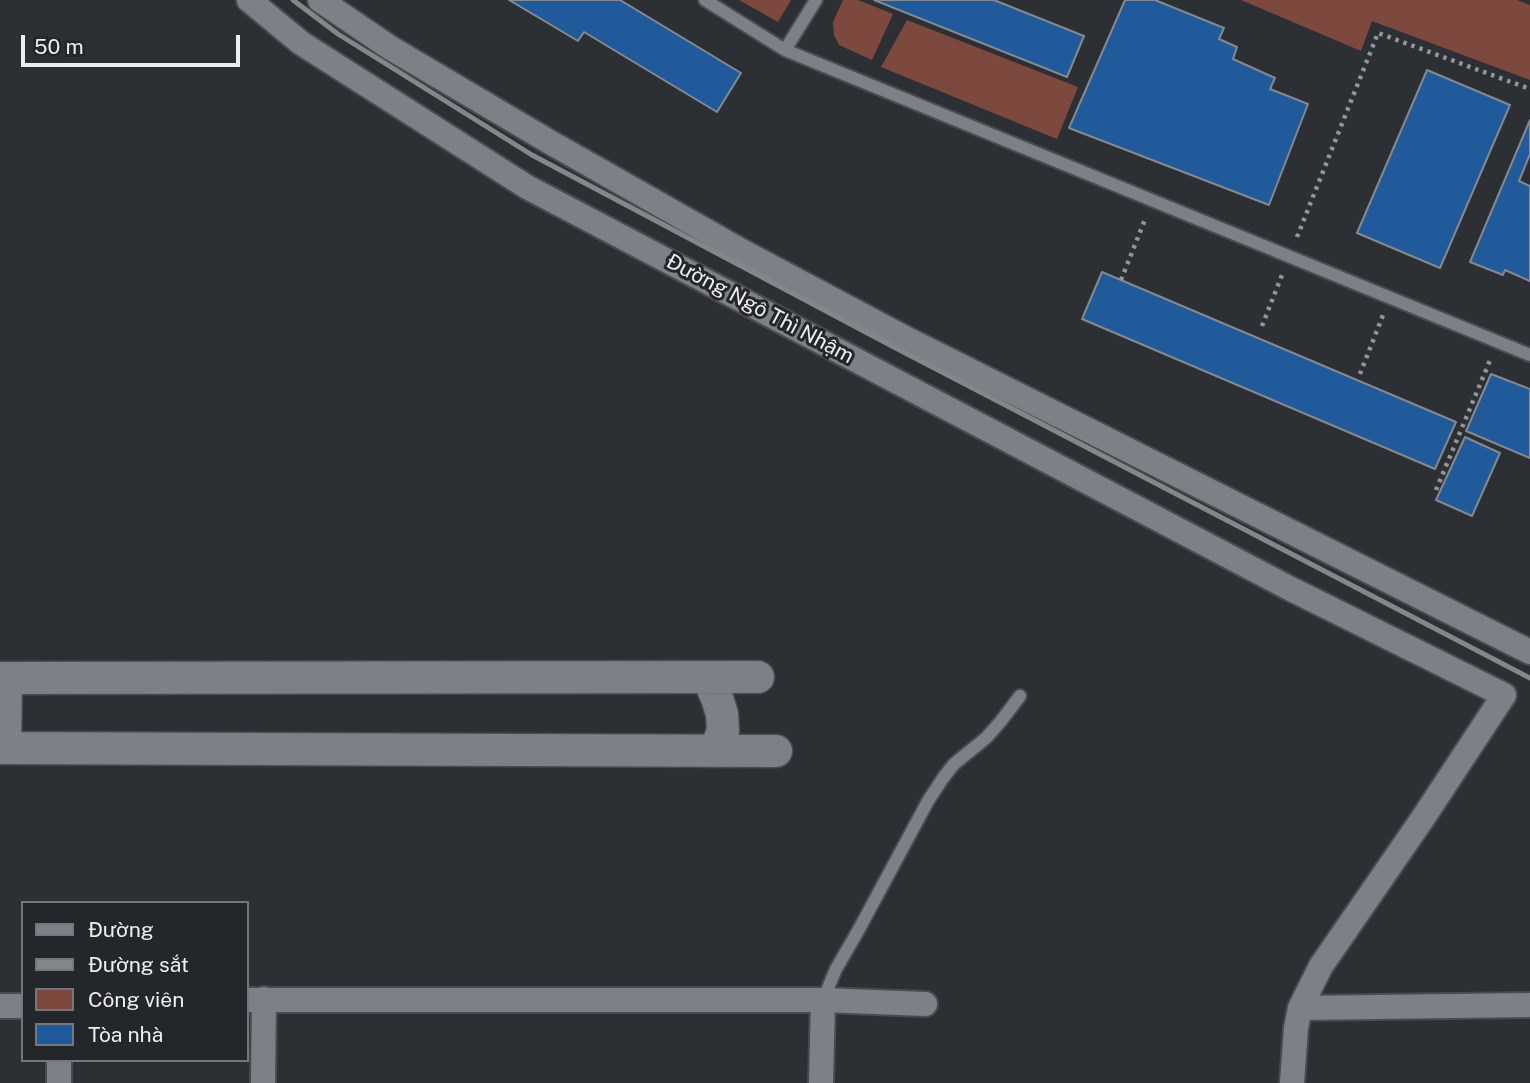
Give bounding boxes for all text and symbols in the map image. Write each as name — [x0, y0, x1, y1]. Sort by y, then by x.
scale bar — [24, 21, 243, 65]
text: 50 m — [34, 34, 84, 59]
street label: Đường Ngô Thì Nhậm — [662, 249, 858, 369]
legend — [21, 901, 248, 1062]
text: Đường — [88, 917, 154, 942]
text: Đường sắt — [88, 952, 189, 977]
text: Công viên — [88, 987, 184, 1012]
text: Tòa nhà — [88, 1022, 163, 1047]

